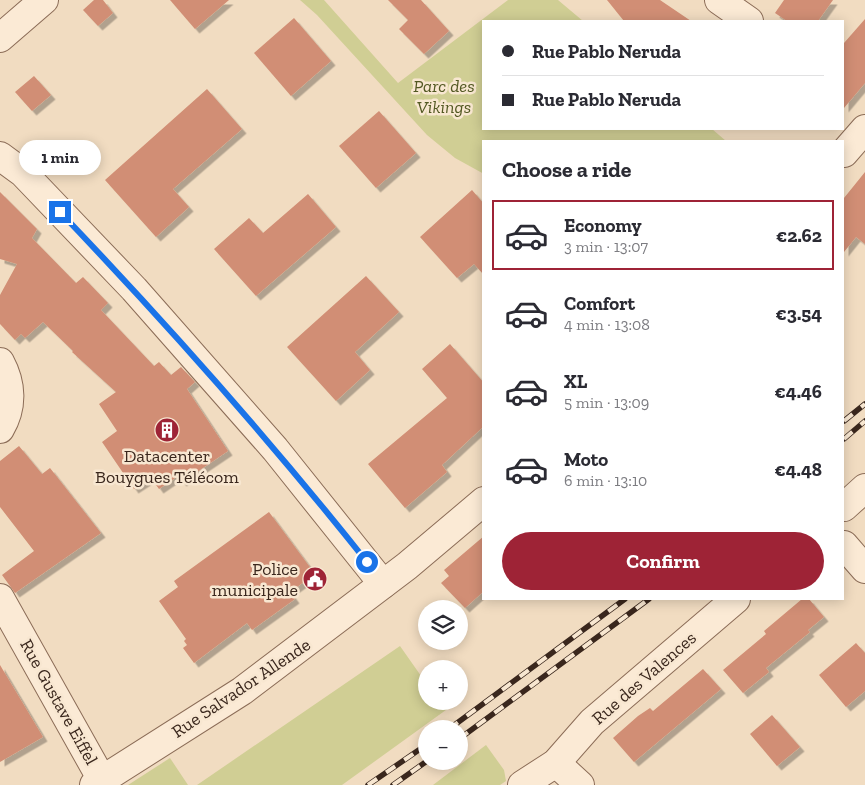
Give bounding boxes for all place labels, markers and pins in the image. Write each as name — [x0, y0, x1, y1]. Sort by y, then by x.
building icon: Datacenter Bouygues Télécom — [154, 417, 180, 443]
place label: Datacenter Bouygues Télécom — [95, 445, 239, 488]
place label: Police municipale — [212, 558, 298, 601]
public building icon: Police municipale — [302, 566, 328, 592]

